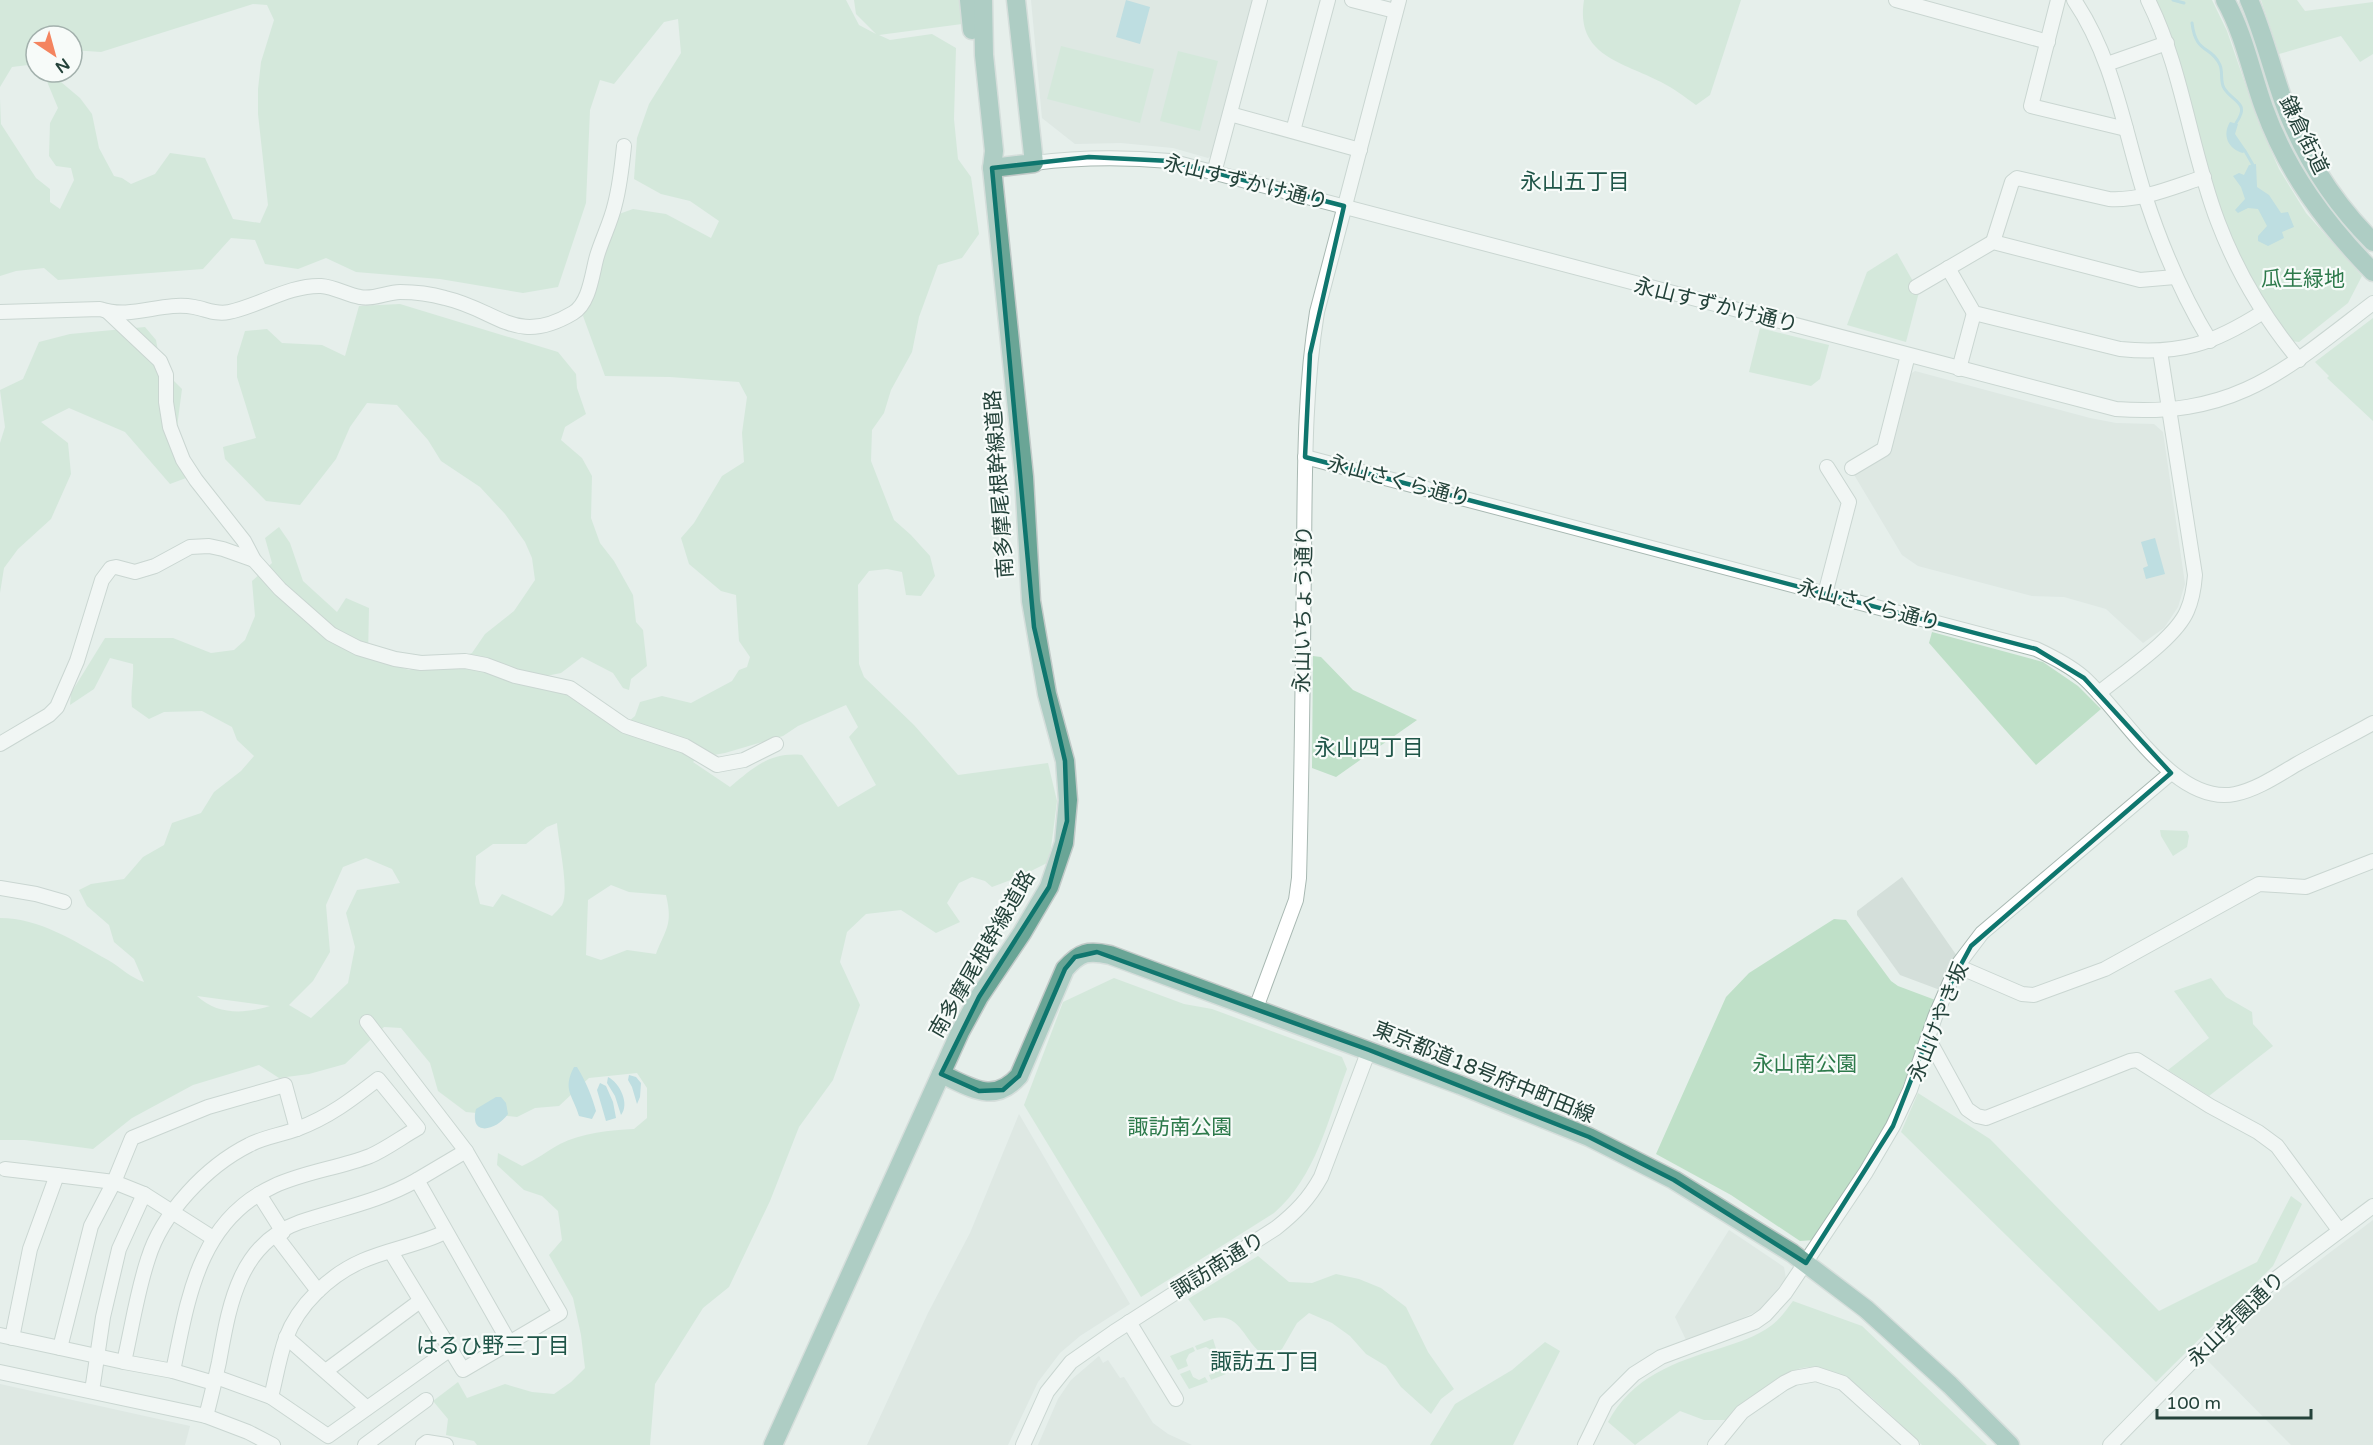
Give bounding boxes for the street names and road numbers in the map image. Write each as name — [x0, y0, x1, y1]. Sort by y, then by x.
street label: 鎌倉街道 — [2274, 92, 2333, 178]
street label: 永山すずかけ通り — [1161, 150, 1330, 215]
street label: 永山すずかけ通り — [1631, 273, 1800, 338]
street label: 南多摩尾根幹線道路 — [980, 389, 1019, 579]
street label: 永山さくら通り — [1325, 450, 1473, 513]
street label: 永山いちょう通り — [1290, 525, 1317, 693]
street label: 永山さくら通り — [1795, 574, 1943, 637]
street label: 南多摩尾根幹線道路 — [924, 866, 1041, 1042]
street label: 永山けやき坂 — [1903, 959, 1974, 1085]
street label: 東京都道18号府中町田線 — [1370, 1017, 1598, 1128]
street label: 諏訪南通り — [1167, 1227, 1269, 1304]
street label: 永山学園通り — [2182, 1267, 2290, 1372]

